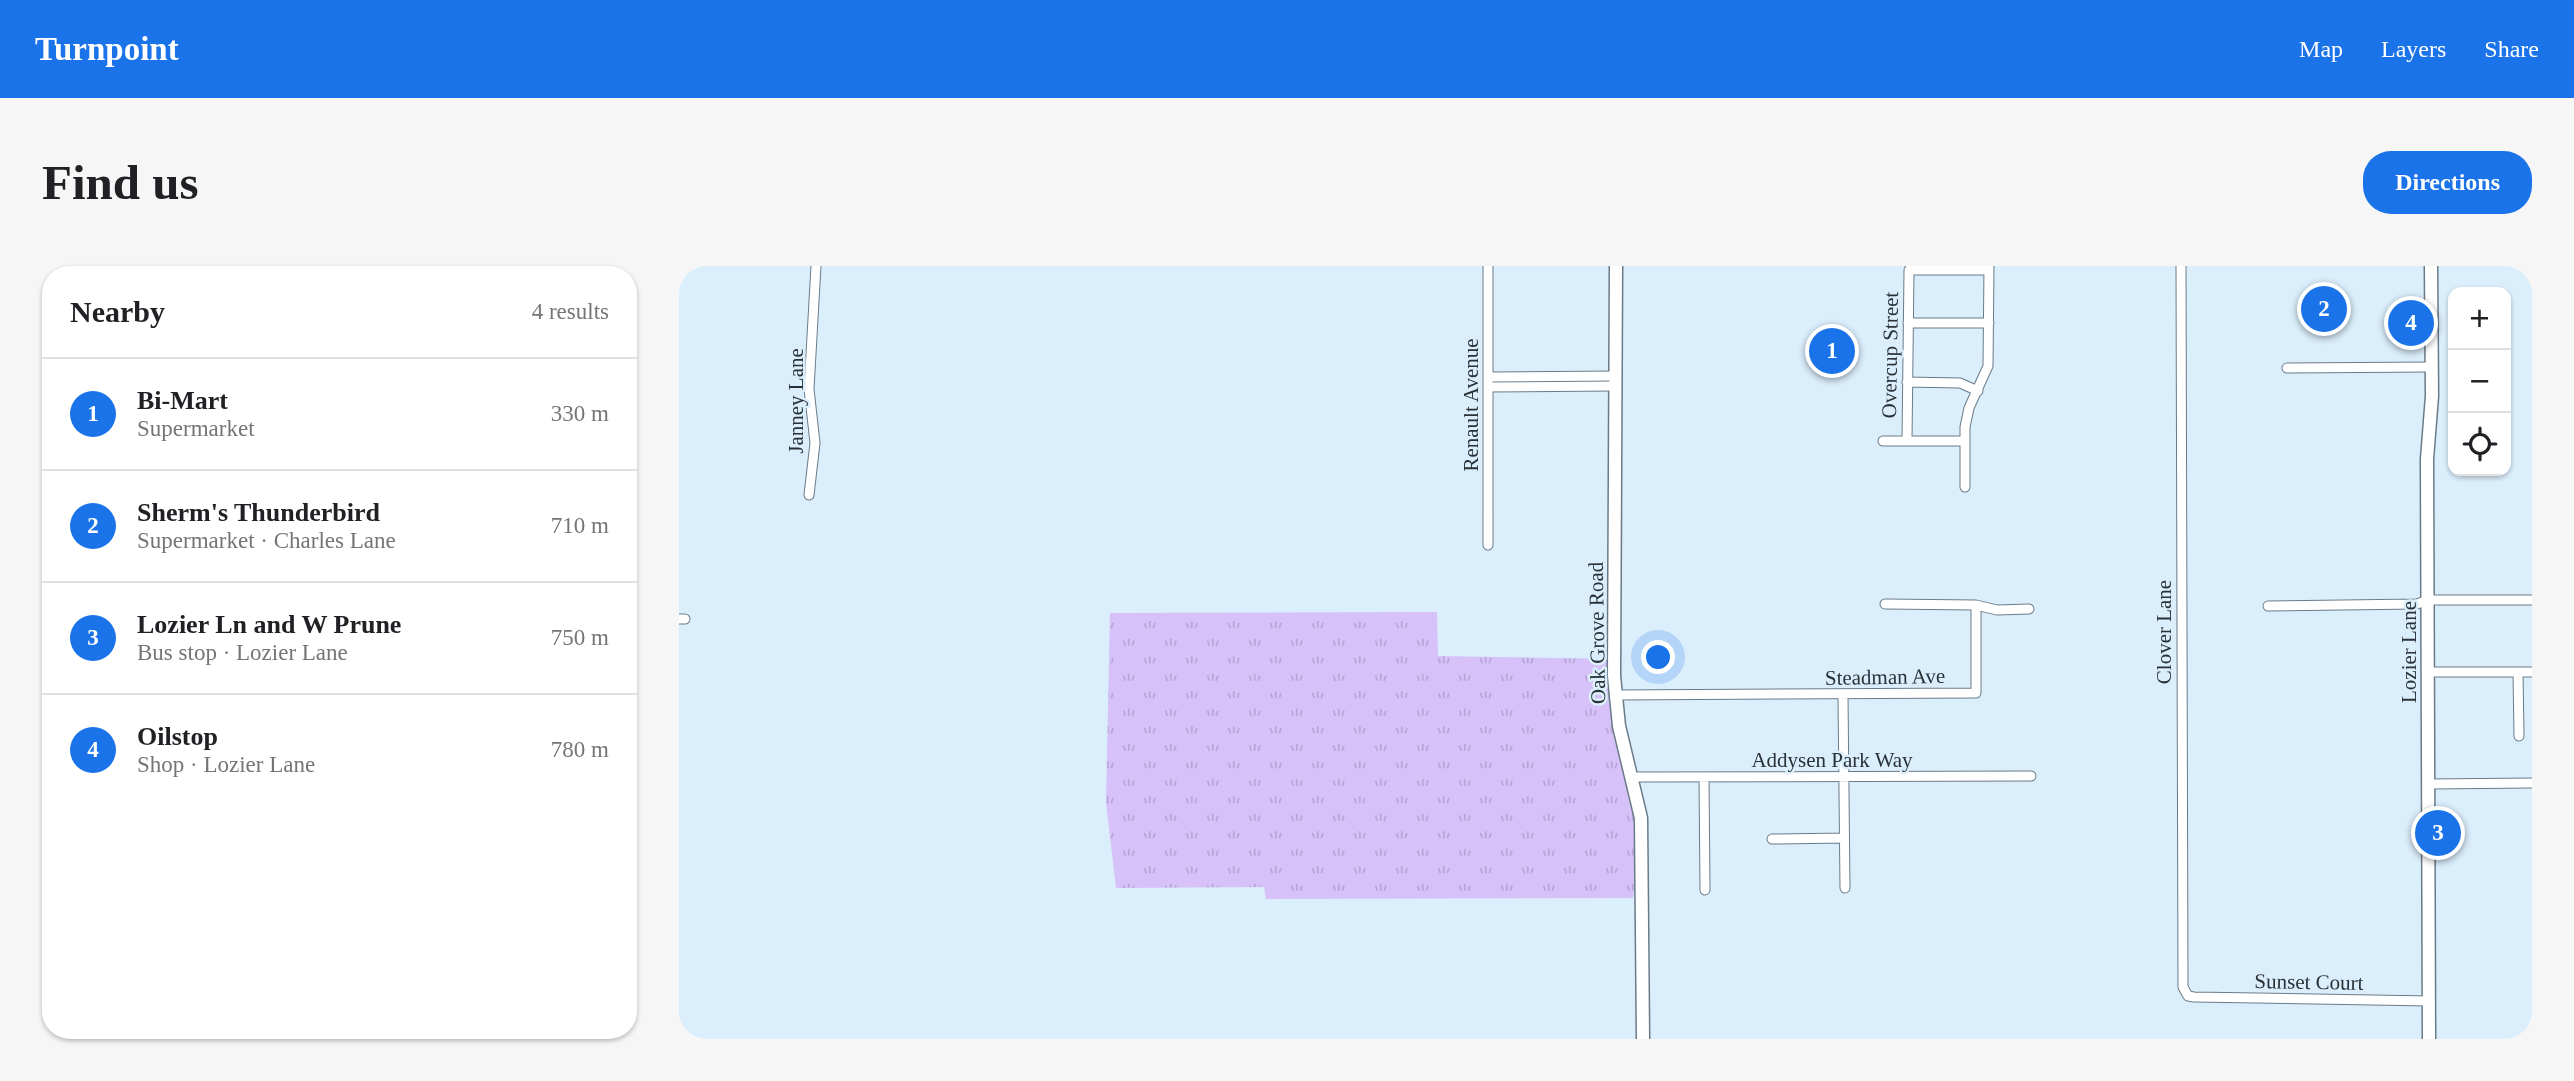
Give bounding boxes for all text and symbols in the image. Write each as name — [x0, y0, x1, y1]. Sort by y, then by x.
text: Turnpoint — [35, 31, 179, 67]
text: Map — [2299, 36, 2343, 62]
text: Layers — [2381, 36, 2446, 62]
text: Share — [2484, 36, 2539, 62]
button: Directions — [2363, 151, 2532, 214]
text: Find us — [42, 155, 199, 210]
pin: 2 — [2301, 283, 2347, 335]
map controls — [2448, 287, 2511, 476]
button: + — [2448, 287, 2511, 350]
street label: Overcup Street — [1877, 291, 1903, 418]
text: Nearby — [70, 295, 165, 328]
pin: 4 — [2388, 297, 2434, 349]
text: 4 results — [532, 299, 609, 324]
pin: 1 — [1809, 325, 1855, 377]
street label: Renault Avenue — [1459, 338, 1483, 472]
street label: Janney Lane — [784, 348, 808, 454]
button: − — [2448, 350, 2511, 413]
text: Bi-Mart — [137, 386, 228, 415]
text: 1 — [87, 401, 99, 426]
text: 330 m — [551, 401, 609, 426]
button: locate — [2448, 413, 2511, 476]
text: Supermarket — [137, 416, 255, 441]
text: Sherm's Thunderbird — [137, 498, 380, 527]
text: 2 — [87, 513, 99, 538]
text: 710 m — [551, 513, 609, 538]
text: Supermarket · Charles Lane — [137, 528, 396, 553]
street label: Oak Grove Road — [1584, 561, 1610, 704]
street label: Clover Lane — [2152, 580, 2176, 684]
street label: Lozier Lane — [2397, 601, 2421, 703]
text: Lozier Ln and W Prune — [137, 610, 401, 639]
text: 3 — [87, 625, 99, 650]
text: 750 m — [551, 625, 609, 650]
text: Bus stop · Lozier Lane — [137, 640, 348, 665]
your location — [1641, 640, 1675, 674]
street label: Steadman Ave — [1825, 664, 1945, 690]
text: Oilstop — [137, 722, 218, 751]
text: 4 — [87, 737, 99, 762]
text: 780 m — [551, 737, 609, 762]
street label: Addysen Park Way — [1751, 748, 1913, 772]
text: Shop · Lozier Lane — [137, 752, 315, 777]
pin: 3 — [2415, 807, 2461, 859]
street label: Sunset Court — [2254, 969, 2364, 995]

